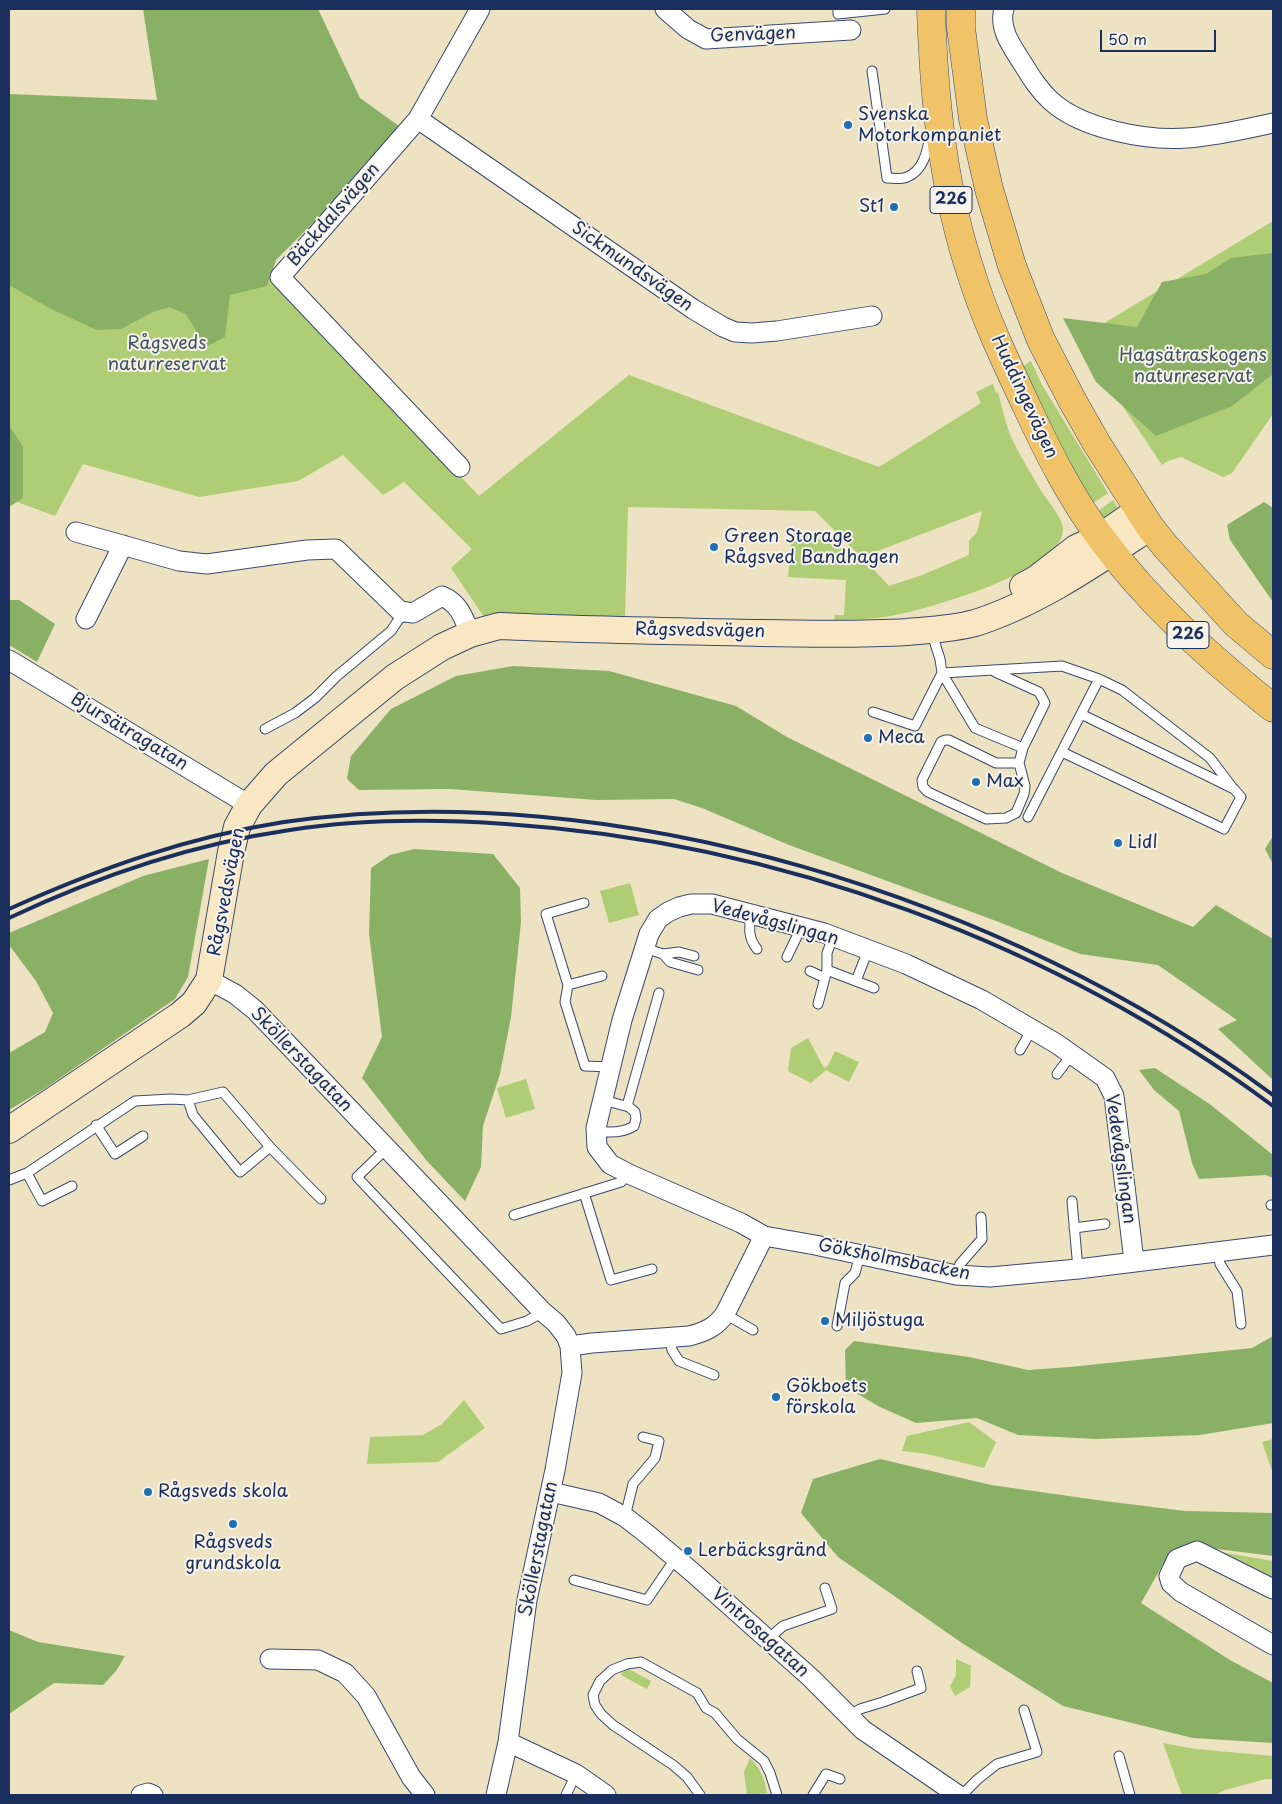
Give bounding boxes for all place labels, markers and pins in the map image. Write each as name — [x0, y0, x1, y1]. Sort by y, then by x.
place label: Svenska Motorkompaniet — [858, 104, 1001, 146]
marker: Svenska Motorkompaniet — [842, 119, 854, 131]
place label: St1 — [859, 196, 884, 218]
marker: St1 — [888, 201, 900, 213]
place label: Green Storage Rågsved Bandhagen — [724, 526, 899, 568]
marker: Green Storage Rågsved Bandhagen — [708, 541, 720, 553]
place label: Meca — [878, 727, 925, 749]
marker: Meca — [862, 732, 874, 744]
place label: Max — [986, 771, 1024, 793]
marker: Max — [970, 776, 982, 788]
place label: Lidl — [1128, 832, 1158, 854]
marker: Lidl — [1112, 837, 1124, 849]
place label: Miljöstuga — [835, 1310, 924, 1332]
marker: Miljöstuga — [819, 1315, 831, 1327]
place label: Gökboets förskola — [786, 1376, 867, 1418]
marker: Gökboets förskola — [770, 1391, 782, 1403]
place label: Rågsveds skola — [158, 1481, 288, 1503]
marker: Rågsveds skola — [142, 1486, 154, 1498]
marker: Rågsveds grundskola — [227, 1518, 239, 1530]
place label: Rågsveds grundskola — [185, 1532, 281, 1575]
place label: Lerbäcksgränd — [698, 1540, 827, 1562]
marker: Lerbäcksgränd — [682, 1545, 694, 1557]

